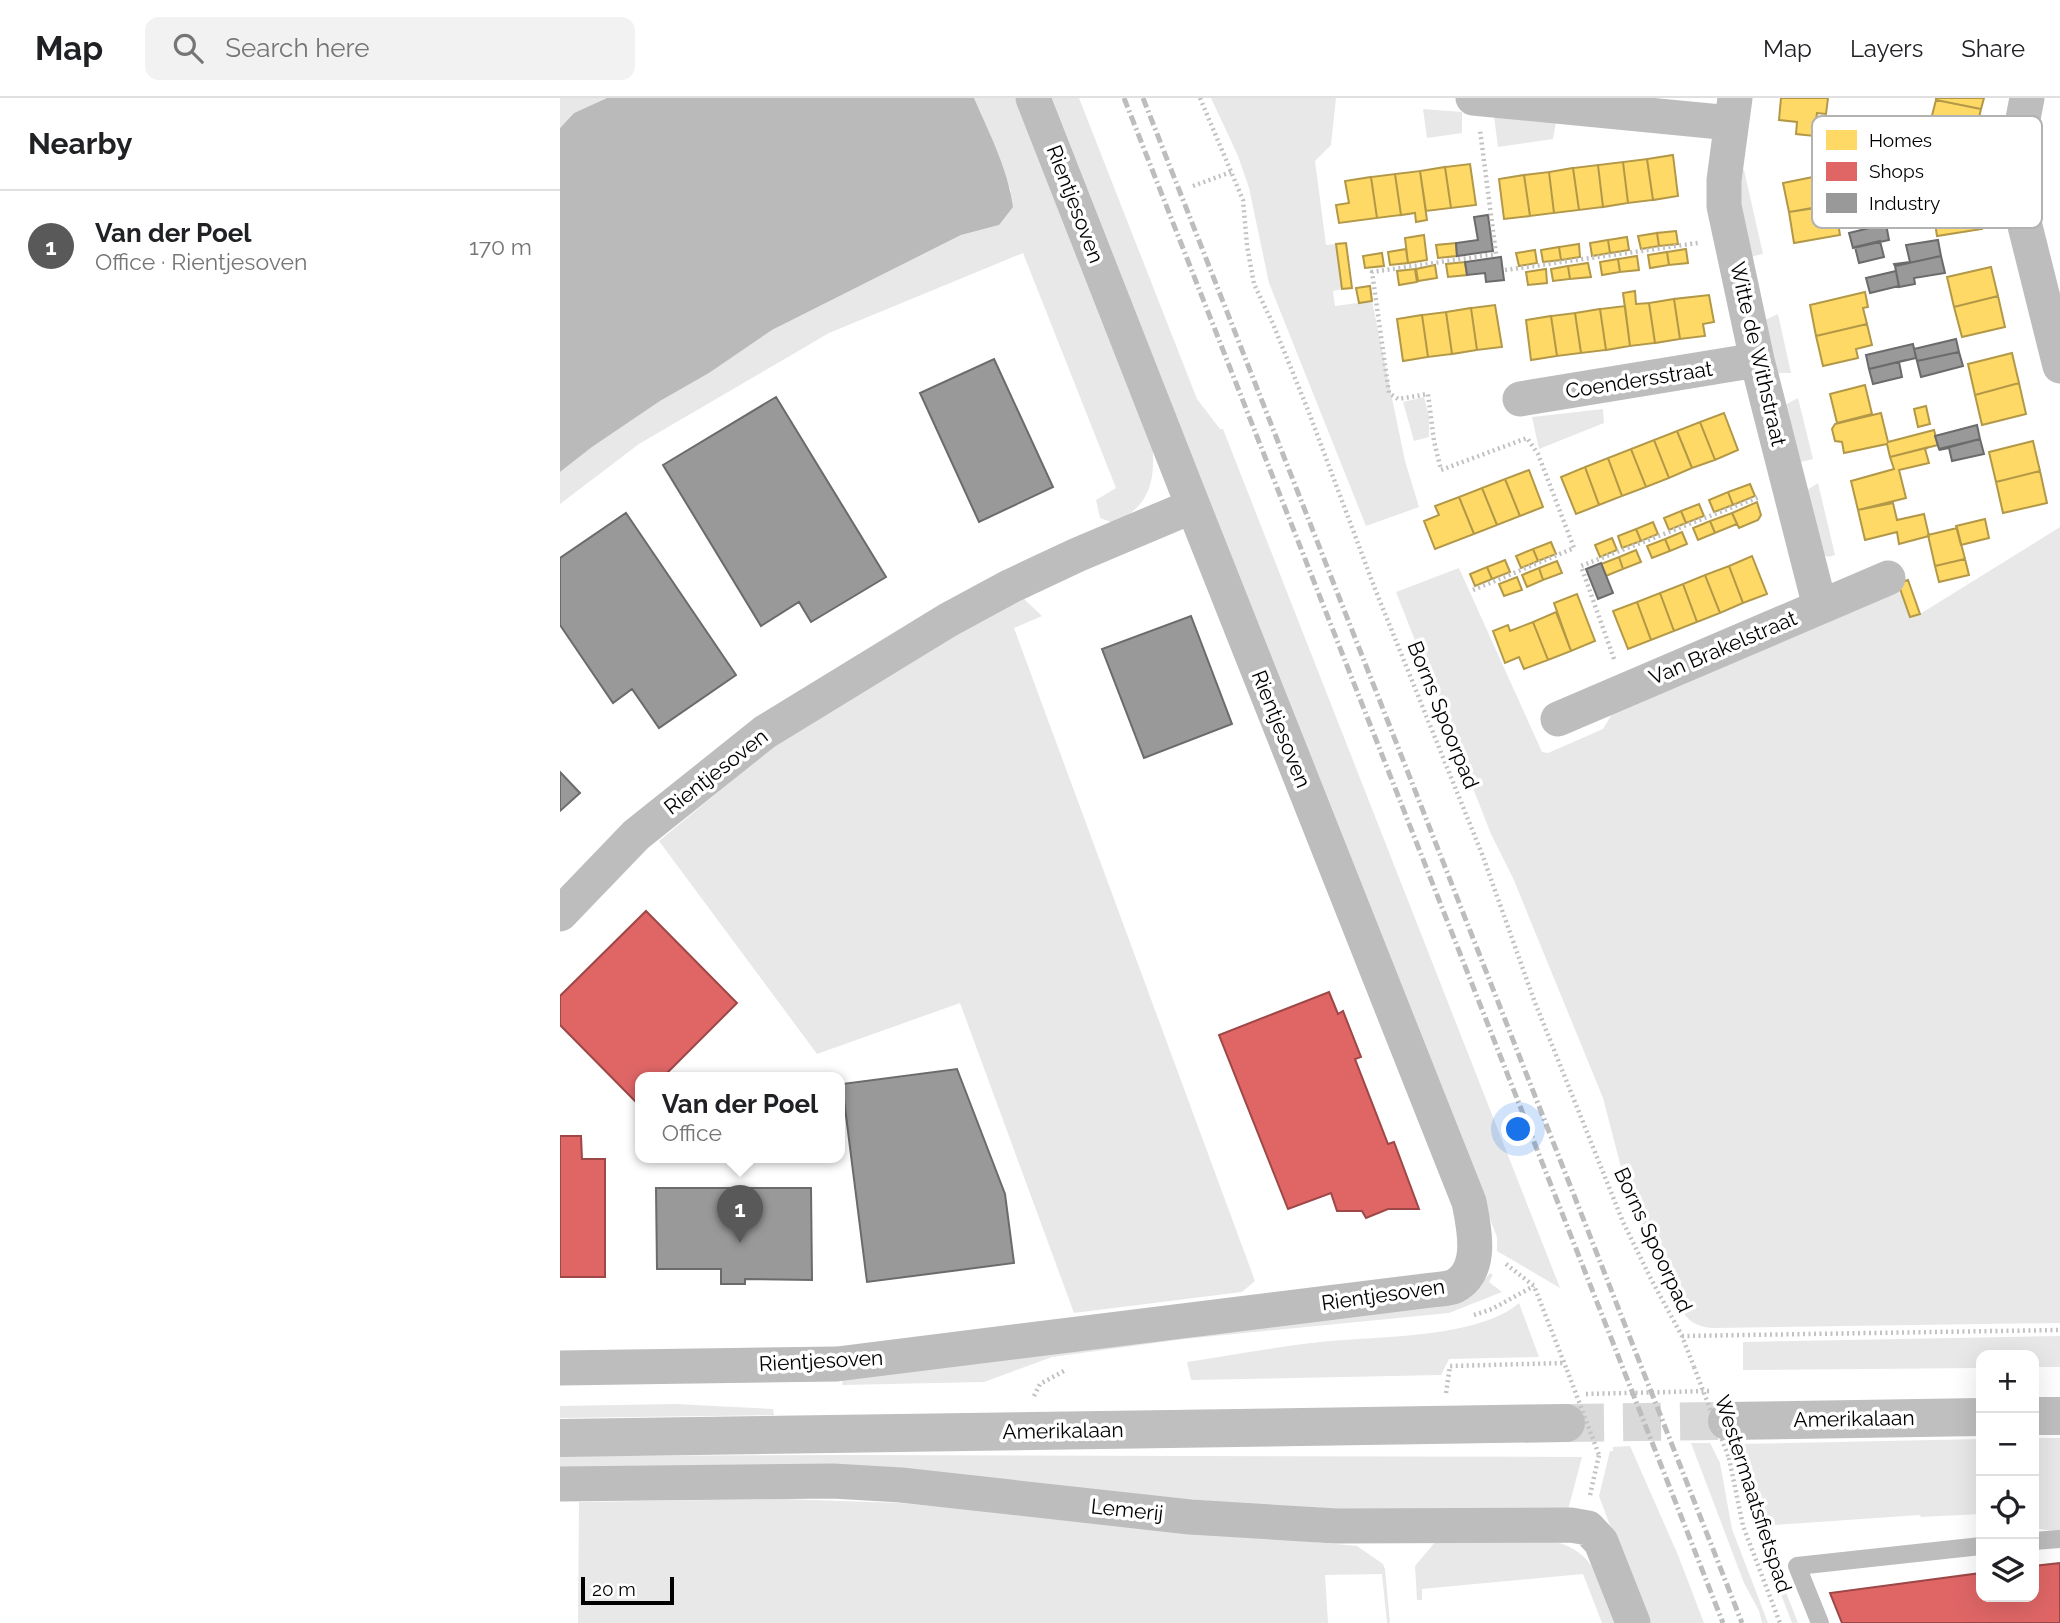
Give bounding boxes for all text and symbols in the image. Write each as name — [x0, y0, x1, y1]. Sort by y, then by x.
search box — [145, 17, 635, 80]
text: Map — [35, 29, 103, 68]
icon: search — [169, 29, 207, 67]
text: Search here — [225, 33, 370, 63]
text: Map — [1763, 34, 1812, 63]
text: Layers — [1850, 34, 1923, 63]
text: Share — [1961, 34, 2025, 63]
legend — [1812, 116, 2042, 228]
text: Nearby — [28, 126, 132, 161]
text: Homes — [1869, 129, 1932, 151]
street label: Rientjesoven — [1042, 141, 1109, 266]
text: Shops — [1869, 160, 1924, 182]
text: Industry — [1869, 192, 1940, 214]
text: Van der Poel — [95, 218, 252, 248]
text: 1 — [45, 233, 57, 260]
text: 170 m — [469, 233, 532, 260]
text: Office · Rientjesoven — [95, 248, 307, 275]
street label: Witte de Withstraat — [1725, 259, 1792, 448]
street label: Coendersstraat — [1564, 356, 1714, 403]
street label: Van Brakelstraat — [1645, 605, 1800, 690]
street label: Borns Spoorpad — [1402, 637, 1484, 792]
street label: Rientjesoven — [1247, 666, 1316, 791]
street label: Rientjesoven — [659, 723, 772, 820]
popup — [635, 1072, 845, 1163]
text: Van der Poel — [662, 1089, 818, 1119]
your location — [1501, 1112, 1535, 1146]
text: Office — [662, 1119, 722, 1146]
street label: Borns Spoorpad — [1609, 1163, 1698, 1316]
pin: 1 — [717, 1185, 763, 1243]
street label: Rientjesoven — [1320, 1273, 1446, 1316]
street label: Rientjesoven — [758, 1345, 884, 1376]
map controls — [1976, 1350, 2039, 1602]
button: + — [1976, 1350, 2039, 1413]
street label: Westermaatsfietspad — [1710, 1392, 1797, 1596]
street label: Amerikalaan — [1793, 1405, 1915, 1432]
button: − — [1976, 1413, 2039, 1476]
street label: Amerikalaan — [1002, 1417, 1124, 1444]
button: locate — [1976, 1476, 2039, 1539]
street label: Lemerij — [1090, 1493, 1164, 1526]
button: layers — [1976, 1539, 2039, 1602]
scale bar — [581, 1574, 674, 1606]
text: 20 m — [592, 1578, 636, 1600]

